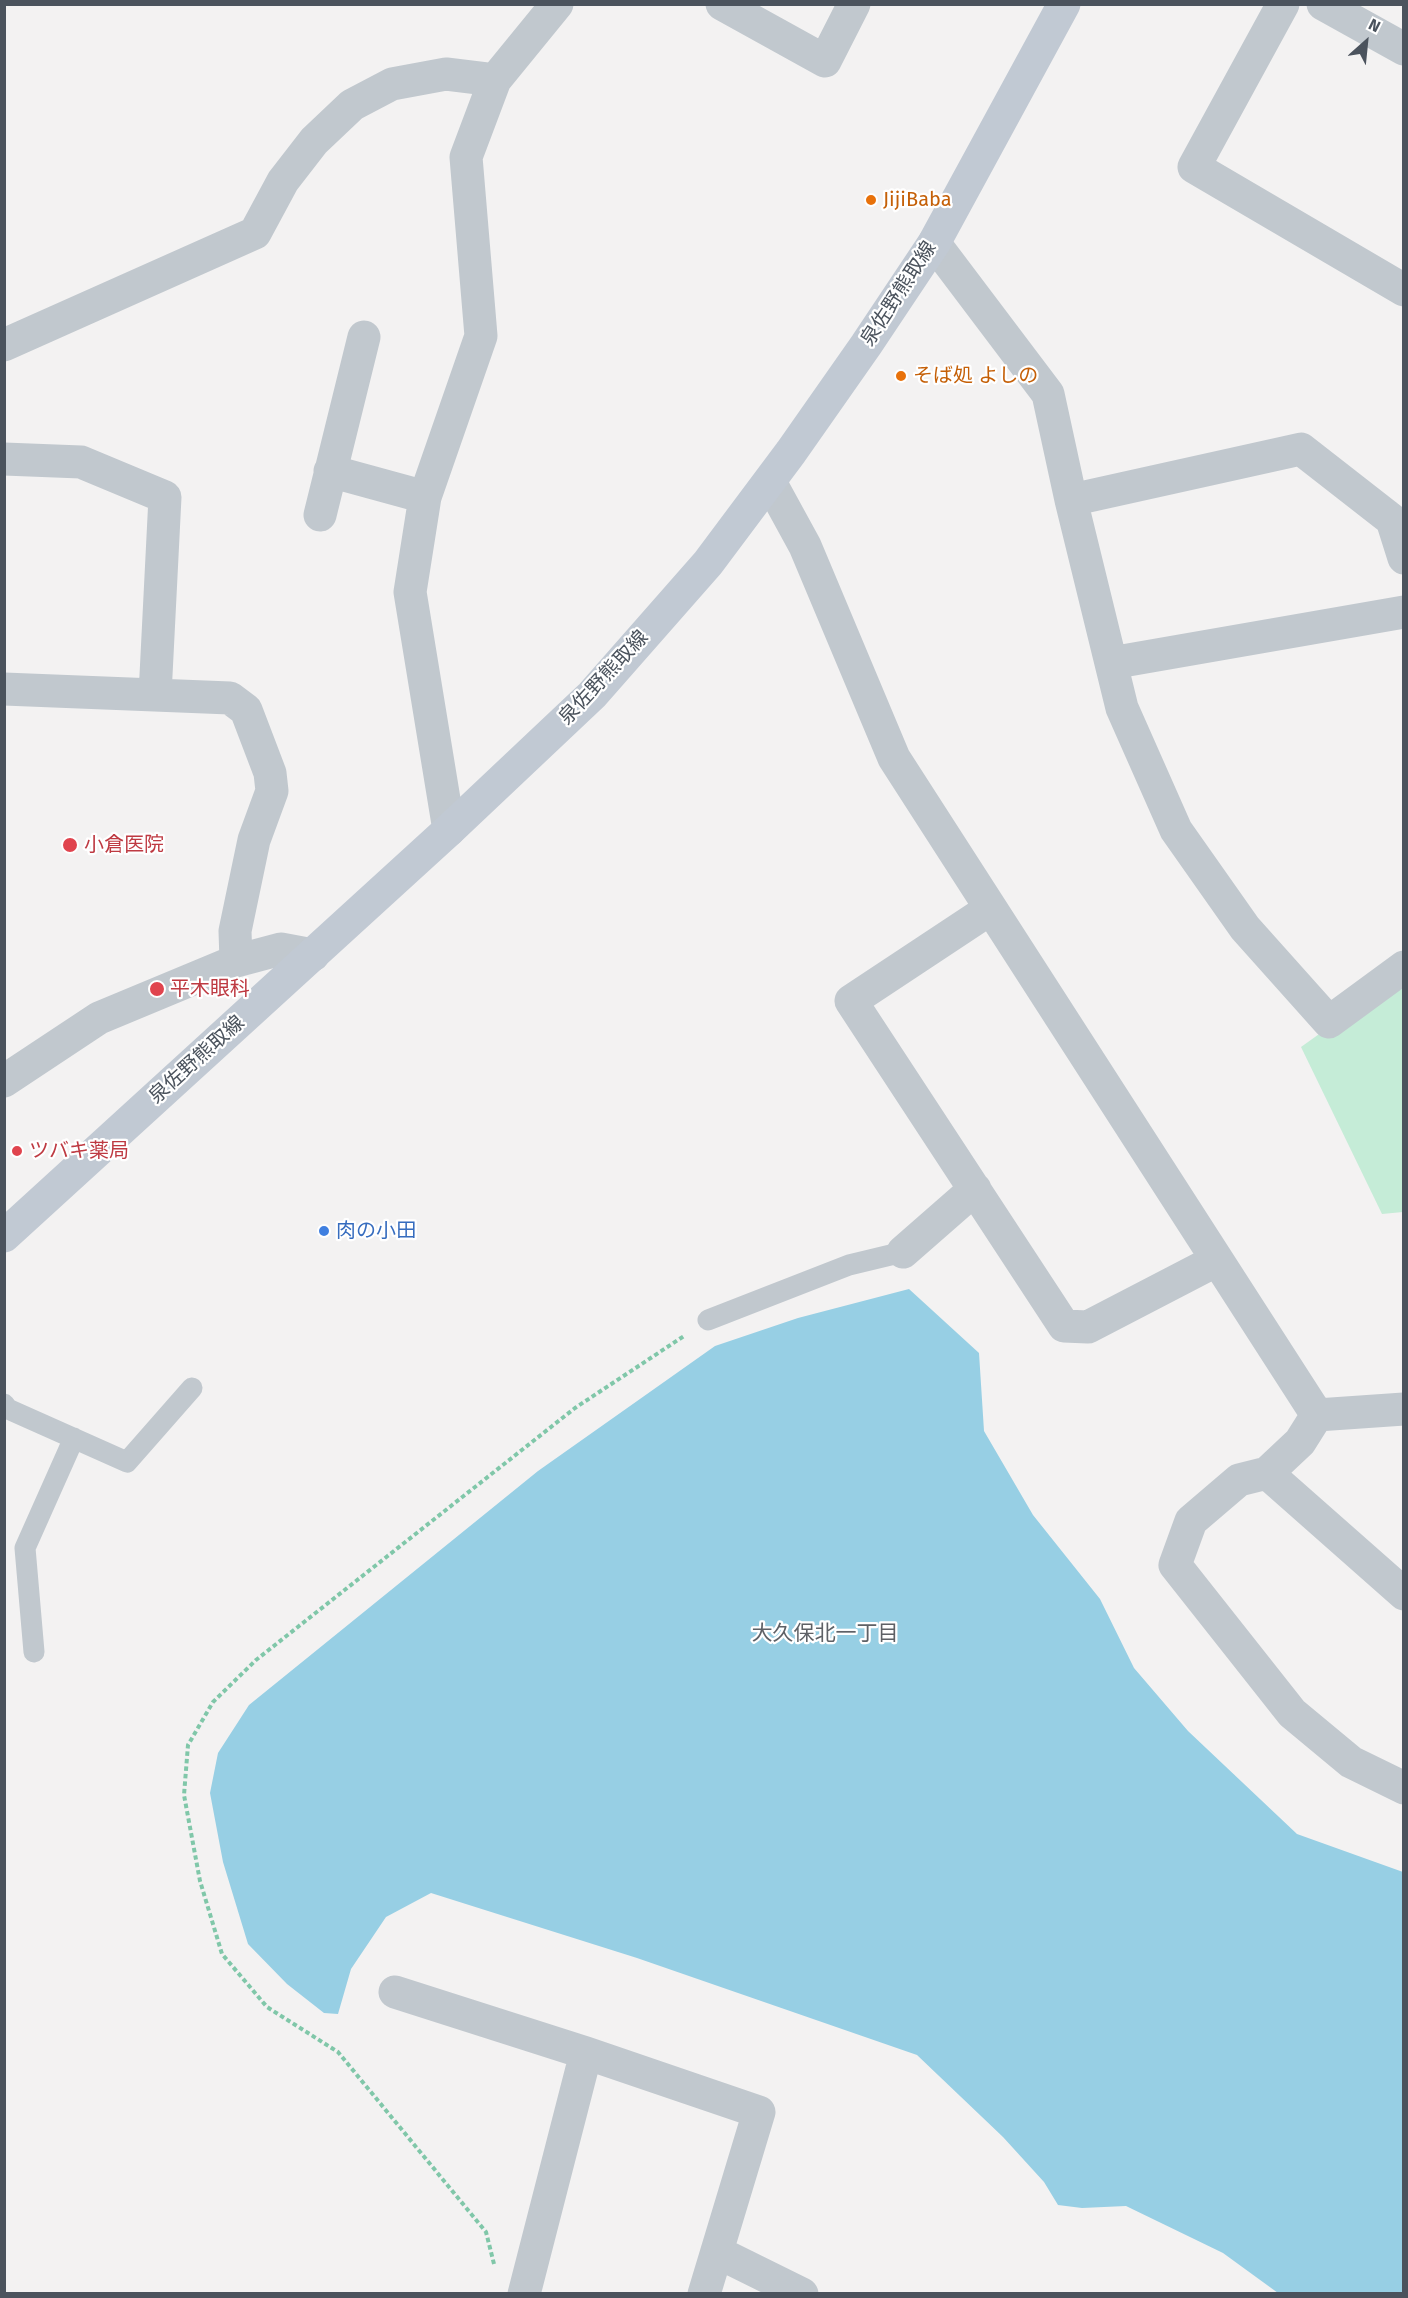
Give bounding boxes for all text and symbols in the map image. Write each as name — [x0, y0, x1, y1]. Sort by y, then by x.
north arrow — [1336, 12, 1396, 72]
text: N — [1365, 15, 1383, 36]
place label: JijiBaba — [883, 188, 952, 212]
marker: JijiBaba — [864, 193, 878, 207]
street label: 泉佐野熊取線 — [856, 237, 942, 351]
place label: そば処 よしの — [913, 364, 1038, 388]
marker: そば処 よしの — [894, 369, 908, 383]
street label: 泉佐野熊取線 — [554, 626, 654, 730]
place label: 小倉医院 — [84, 833, 164, 857]
marker: 小倉医院 — [61, 836, 79, 854]
place label: 平木眼科 — [170, 977, 250, 1001]
marker: 平木眼科 — [148, 980, 166, 998]
street label: 泉佐野熊取線 — [144, 1011, 250, 1109]
place label: ツバキ薬局 — [29, 1139, 129, 1163]
marker: ツバキ薬局 — [10, 1144, 24, 1158]
place label: 肉の小田 — [336, 1219, 416, 1243]
marker: 肉の小田 — [317, 1224, 331, 1238]
district label: 大久保北一丁目 — [752, 1621, 898, 1647]

